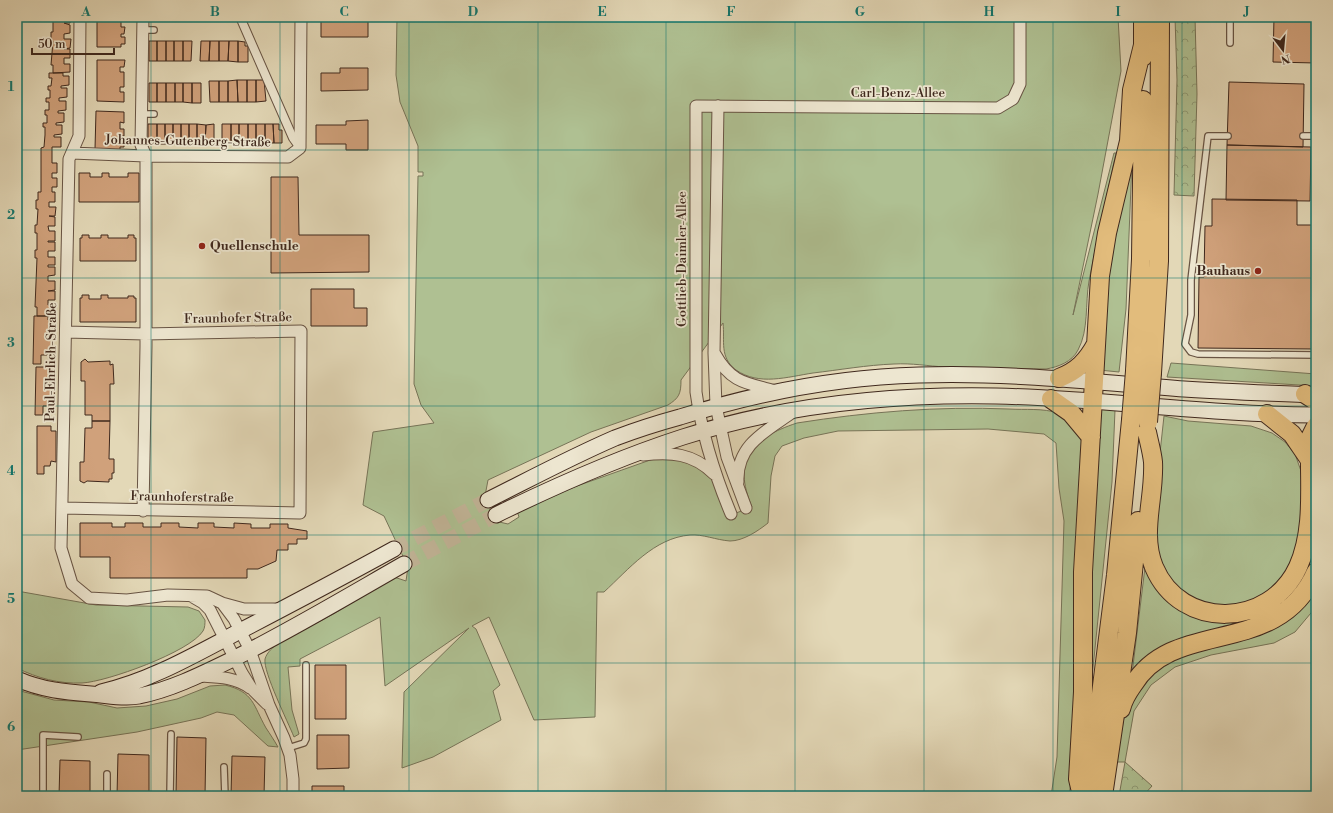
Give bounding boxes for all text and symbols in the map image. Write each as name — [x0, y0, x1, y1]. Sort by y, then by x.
text: A — [80, 4, 91, 20]
text: B — [210, 4, 220, 20]
text: C — [339, 4, 349, 20]
text: D — [468, 4, 478, 20]
text: E — [597, 4, 607, 20]
text: F — [726, 4, 736, 20]
text: G — [855, 4, 866, 20]
text: H — [984, 4, 995, 20]
text: I — [1115, 4, 1121, 20]
text: J — [1242, 4, 1250, 20]
scale bar — [32, 30, 114, 56]
north arrow — [1263, 30, 1303, 70]
text: 50 m — [38, 37, 66, 52]
text: N — [1279, 51, 1292, 67]
text: 1 — [8, 79, 15, 95]
street label: Carl-Benz-Allee — [851, 85, 946, 101]
street label: Johannes-Gutenberg-Straße — [104, 132, 272, 150]
street label: Gottlieb-Daimler-Allee — [674, 191, 690, 327]
text: 2 — [7, 207, 15, 223]
place label: Quellenschule — [210, 238, 299, 254]
marker: Quellenschule — [197, 241, 207, 251]
place label: Bauhaus — [1197, 263, 1250, 279]
marker: Bauhaus — [1253, 266, 1263, 276]
street label: Paul-Ehrlich-Straße — [42, 302, 60, 422]
street label: Fraunhofer Straße — [184, 309, 293, 327]
text: 3 — [7, 335, 15, 351]
text: 4 — [7, 463, 16, 479]
street label: Fraunhoferstraße — [130, 488, 234, 506]
text: 5 — [7, 591, 15, 607]
text: 6 — [7, 719, 15, 735]

